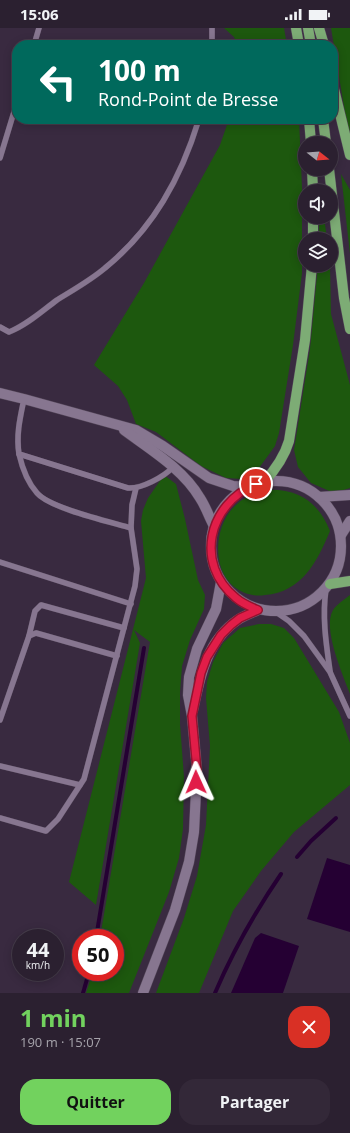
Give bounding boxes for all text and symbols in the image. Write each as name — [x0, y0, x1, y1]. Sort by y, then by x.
text: 15:06 — [20, 4, 59, 24]
text: 100 m — [98, 51, 181, 89]
icon: left — [32, 56, 84, 108]
text: Rond-Point de Bresse — [98, 87, 278, 111]
north arrow — [298, 136, 338, 176]
map controls — [298, 136, 338, 272]
button: sound — [298, 184, 338, 224]
button: layers — [298, 232, 338, 272]
pin — [239, 467, 273, 501]
icon: arrive — [245, 473, 267, 495]
position arrow — [175, 761, 217, 803]
speed limit sign: 50 — [72, 929, 124, 981]
text: 44 — [27, 936, 49, 963]
text: km/h — [26, 958, 50, 972]
text: 1 min — [20, 1001, 87, 1034]
button: close — [288, 1006, 330, 1048]
text: 190 m · 15:07 — [20, 1033, 101, 1051]
button: Quitter — [20, 1079, 171, 1125]
button: Partager — [179, 1079, 330, 1125]

